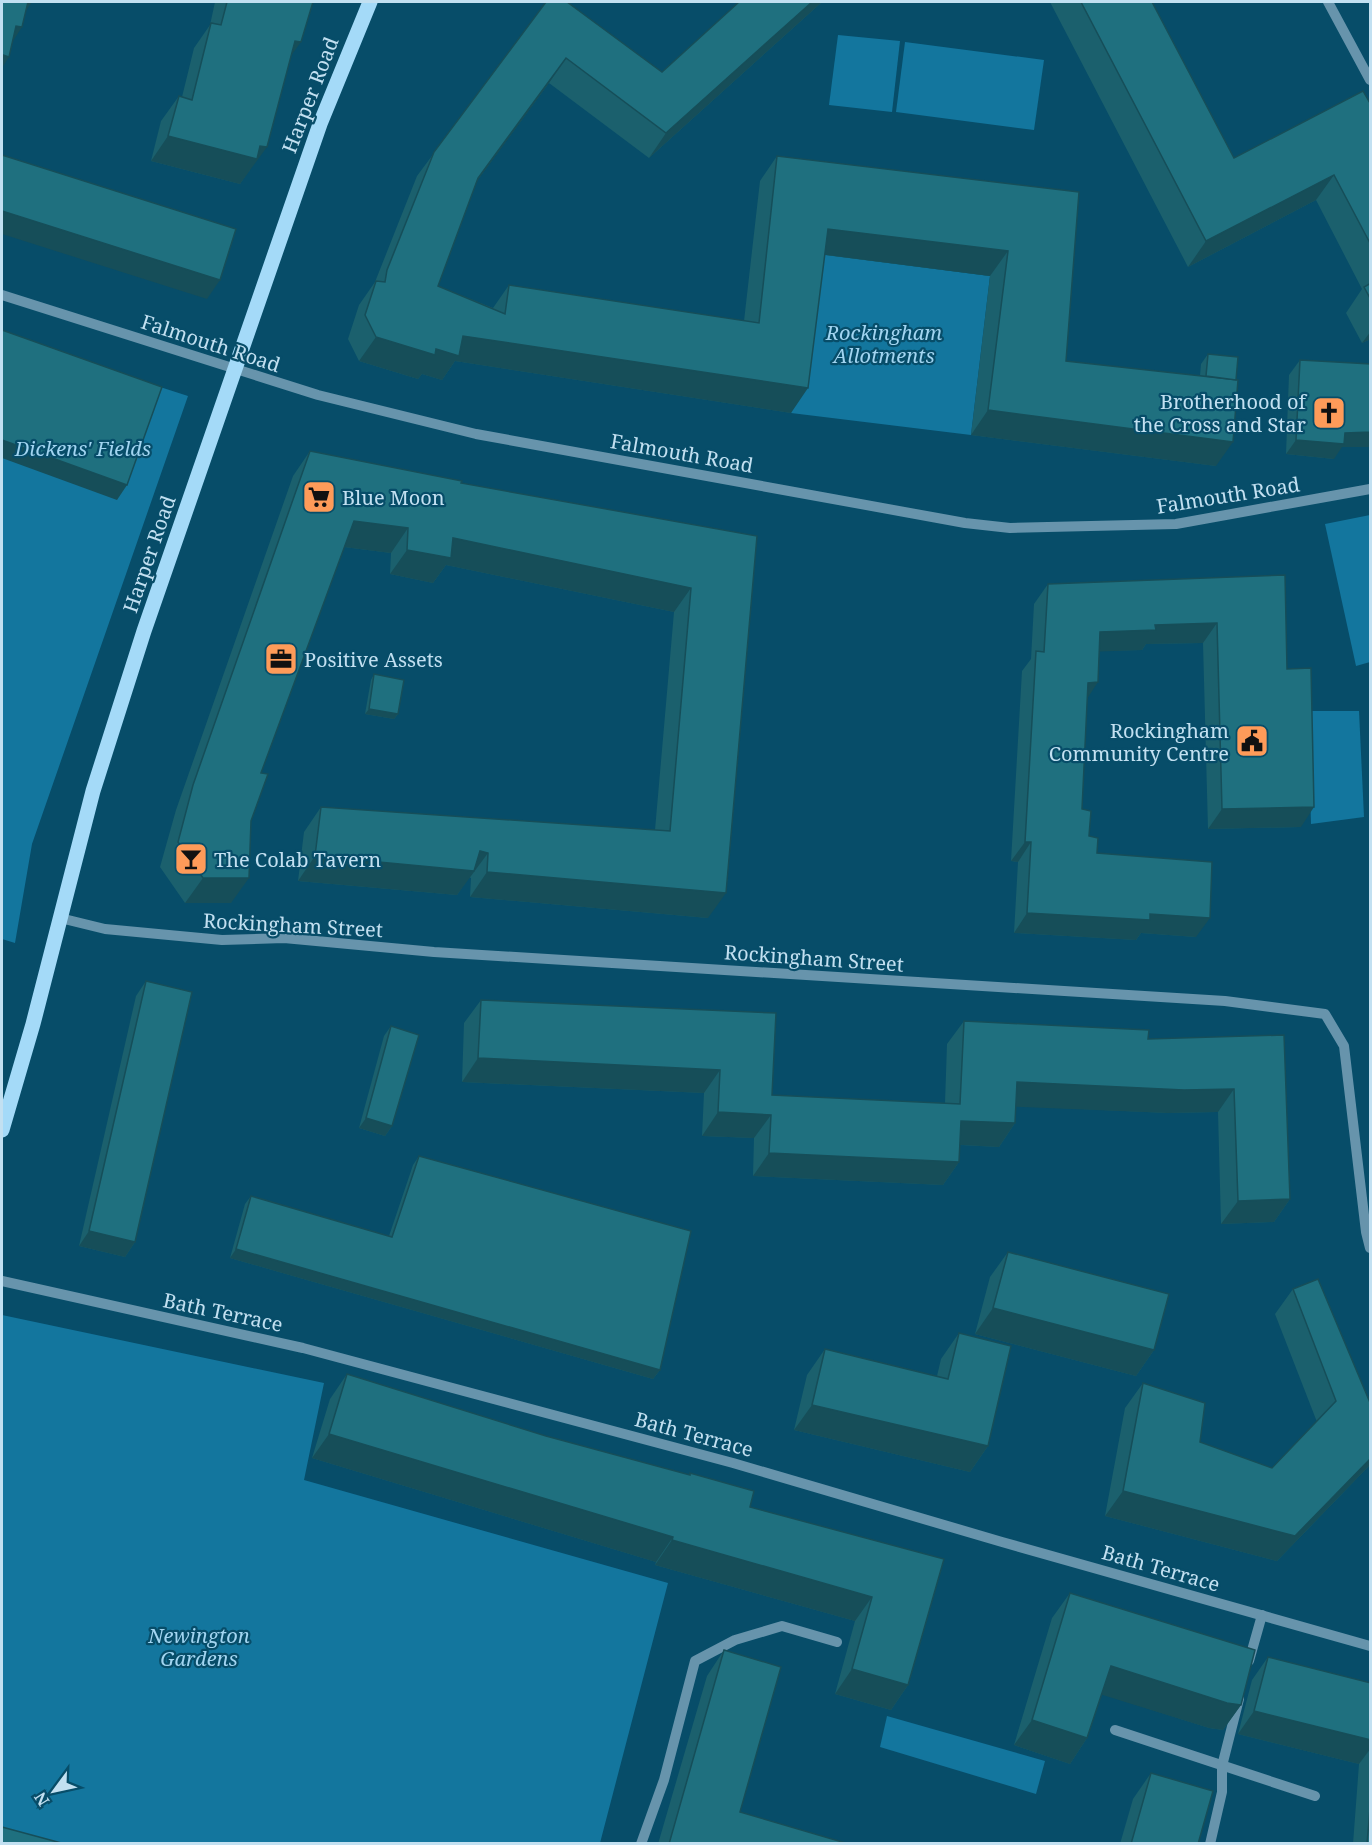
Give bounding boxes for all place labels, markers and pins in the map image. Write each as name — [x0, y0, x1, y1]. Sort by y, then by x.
place label: Brotherhood of the Cross and Star — [1134, 388, 1308, 438]
church icon: Brotherhood of the Cross and Star — [1311, 395, 1347, 431]
supermarket icon: Blue Moon — [301, 479, 337, 515]
place label: Blue Moon — [342, 484, 445, 511]
office icon: Positive Assets — [263, 641, 299, 677]
place label: Positive Assets — [304, 646, 443, 673]
place label: Rockingham Community Centre — [1049, 717, 1229, 767]
public building icon: Rockingham Community Centre — [1234, 723, 1270, 759]
bar icon: The Colab Tavern — [173, 841, 209, 877]
place label: The Colab Tavern — [214, 846, 381, 873]

